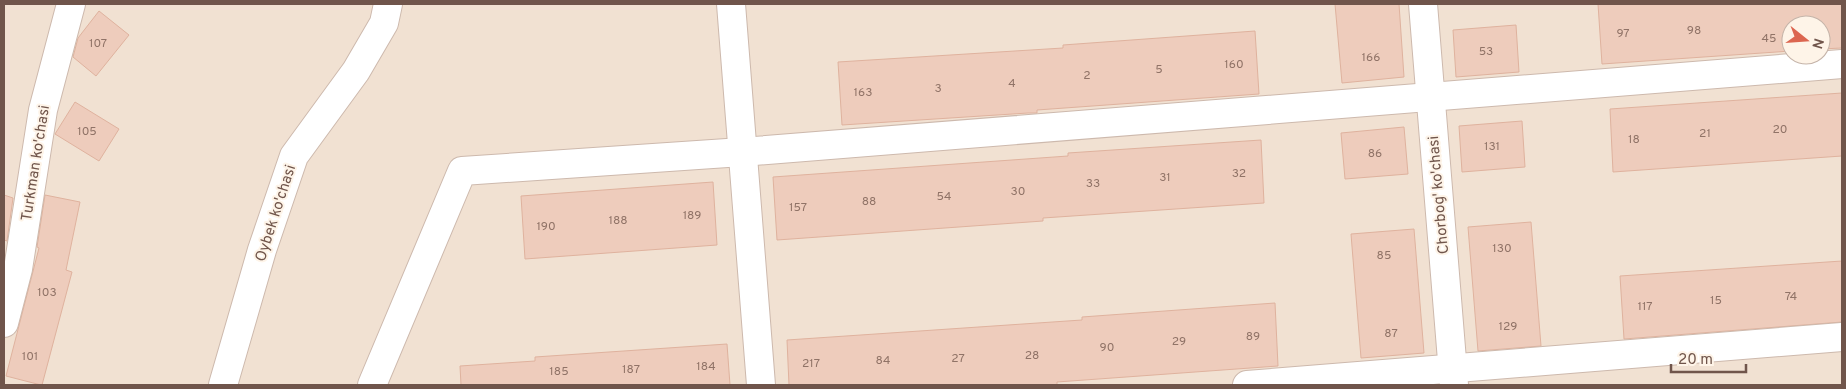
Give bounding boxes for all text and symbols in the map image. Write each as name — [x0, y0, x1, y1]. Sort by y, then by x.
north arrow — [1781, 15, 1831, 65]
house number: 98 — [1687, 23, 1701, 39]
house number: 97 — [1616, 26, 1630, 42]
house number: 45 — [1762, 31, 1776, 47]
house number: 107 — [89, 36, 107, 52]
text: N — [1807, 36, 1827, 51]
house number: 53 — [1479, 44, 1493, 60]
house number: 166 — [1362, 50, 1380, 66]
house number: 160 — [1224, 57, 1244, 73]
house number: 5 — [1155, 62, 1163, 78]
house number: 2 — [1083, 68, 1091, 84]
house number: 4 — [1008, 76, 1016, 92]
house number: 3 — [934, 81, 942, 97]
house number: 163 — [854, 85, 872, 101]
street label: Turkman ko'chasi — [18, 104, 55, 223]
house number: 20 — [1772, 122, 1788, 138]
house number: 105 — [77, 124, 97, 140]
house number: 21 — [1699, 126, 1711, 142]
house number: 18 — [1628, 132, 1640, 148]
street label: Chorbog' ko'chasi — [1425, 135, 1454, 255]
house number: 131 — [1484, 139, 1500, 155]
house number: 86 — [1368, 146, 1382, 162]
street label: Oybek ko'chasi — [252, 163, 301, 264]
house number: 32 — [1232, 166, 1246, 182]
house number: 31 — [1159, 170, 1171, 186]
house number: 33 — [1086, 176, 1100, 192]
house number: 30 — [1011, 184, 1025, 200]
house number: 54 — [936, 189, 952, 205]
house number: 88 — [862, 194, 876, 210]
house number: 157 — [789, 200, 807, 216]
house number: 189 — [683, 208, 701, 224]
house number: 188 — [608, 213, 628, 229]
house number: 190 — [536, 219, 556, 235]
house number: 130 — [1492, 241, 1512, 257]
house number: 85 — [1377, 248, 1391, 264]
house number: 103 — [37, 285, 57, 301]
house number: 74 — [1785, 289, 1797, 305]
house number: 15 — [1710, 293, 1722, 309]
house number: 117 — [1637, 299, 1653, 315]
house number: 129 — [1499, 319, 1517, 335]
house number: 87 — [1384, 326, 1398, 342]
house number: 89 — [1246, 329, 1260, 345]
house number: 29 — [1172, 334, 1186, 350]
house number: 90 — [1100, 340, 1114, 356]
scale bar — [1671, 342, 1746, 374]
house number: 28 — [1025, 348, 1039, 364]
house number: 101 — [22, 349, 38, 365]
house number: 27 — [951, 351, 965, 367]
text: 20 m — [1678, 351, 1713, 370]
house number: 84 — [876, 353, 890, 369]
house number: 217 — [802, 356, 820, 372]
house number: 184 — [696, 359, 716, 375]
house number: 187 — [622, 362, 640, 378]
house number: 185 — [549, 364, 569, 380]

